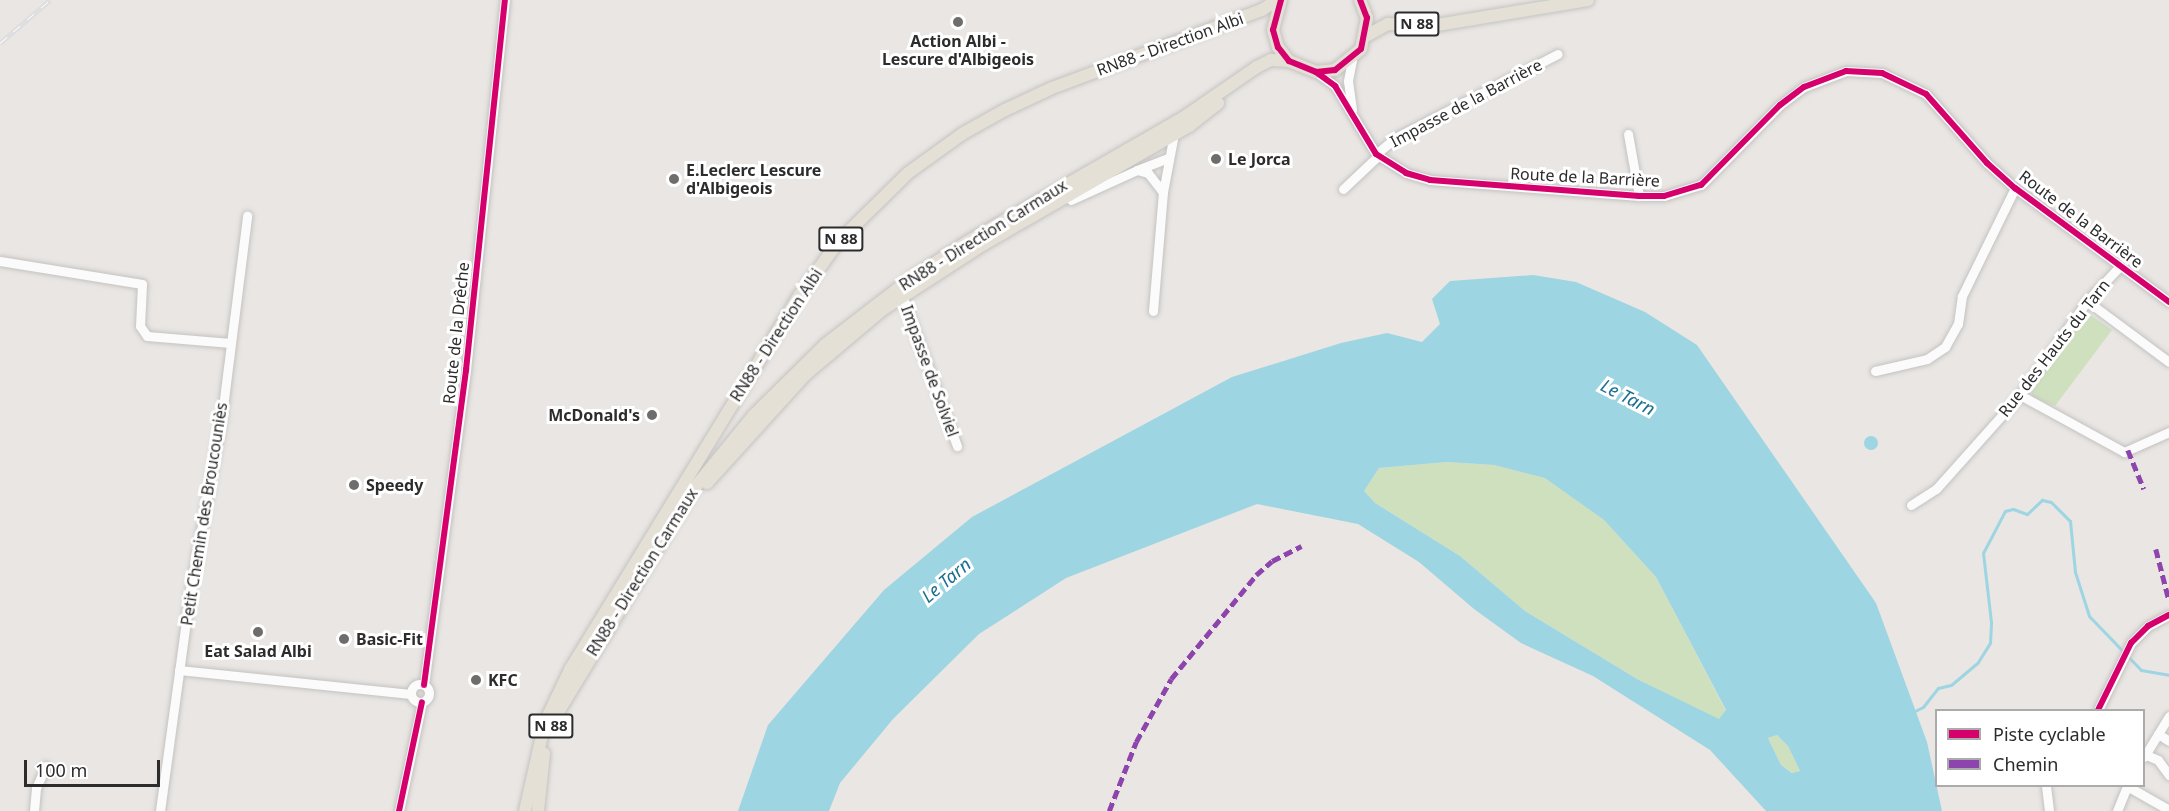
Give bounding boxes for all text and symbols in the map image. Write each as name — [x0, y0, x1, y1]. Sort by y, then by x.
street label: RN88 - Direction Albi — [1094, 9, 1246, 79]
road number: N 88 — [1393, 12, 1441, 36]
marker: Action Albi - Lescure d'Albigeois — [951, 15, 965, 29]
place label: Action Albi - Lescure d'Albigeois — [882, 31, 1034, 69]
street label: Impasse de la Barrière — [1387, 55, 1545, 151]
place label: Le Jorca — [1228, 149, 1291, 169]
marker: Le Jorca — [1209, 152, 1223, 166]
place label: E.Leclerc Lescure d'Albigeois — [686, 160, 821, 198]
street label: Route de la Barrière — [1510, 163, 1660, 191]
street label: Route de la Barrière — [2015, 166, 2147, 272]
marker: E.Leclerc Lescure d'Albigeois — [667, 172, 681, 186]
street label: RN88 - Direction Carmaux — [896, 175, 1070, 295]
road number: N 88 — [817, 227, 865, 251]
street label: Route de la Drêche — [439, 261, 473, 405]
street label: RN88 - Direction Albi — [726, 265, 826, 405]
street label: Rue des Hauts du Tarn — [1994, 275, 2114, 421]
street label: Impasse de Solviel — [897, 303, 963, 439]
water label: Le Tarn — [1597, 374, 1659, 420]
street label: Petit Chemin des Broucouniès — [177, 401, 231, 627]
place label: McDonald's — [548, 405, 640, 425]
marker: McDonald's — [645, 408, 659, 422]
place label: Speedy — [366, 475, 423, 495]
marker: Speedy — [347, 478, 361, 492]
street label: RN88 - Direction Carmaux — [582, 485, 702, 659]
water label: Le Tarn — [917, 553, 975, 607]
marker: Eat Salad Albi — [251, 625, 265, 639]
place label: Basic-Fit — [356, 629, 423, 649]
marker: Basic-Fit — [337, 632, 351, 646]
place label: Eat Salad Albi — [204, 641, 312, 661]
place label: KFC — [488, 670, 518, 690]
marker: KFC — [469, 673, 483, 687]
legend — [1935, 709, 2145, 787]
road number: N 88 — [527, 714, 575, 738]
text: Piste cyclable — [1993, 722, 2106, 746]
scale bar — [27, 748, 164, 786]
text: Chemin — [1993, 752, 2058, 776]
text: 100 m — [35, 758, 87, 782]

